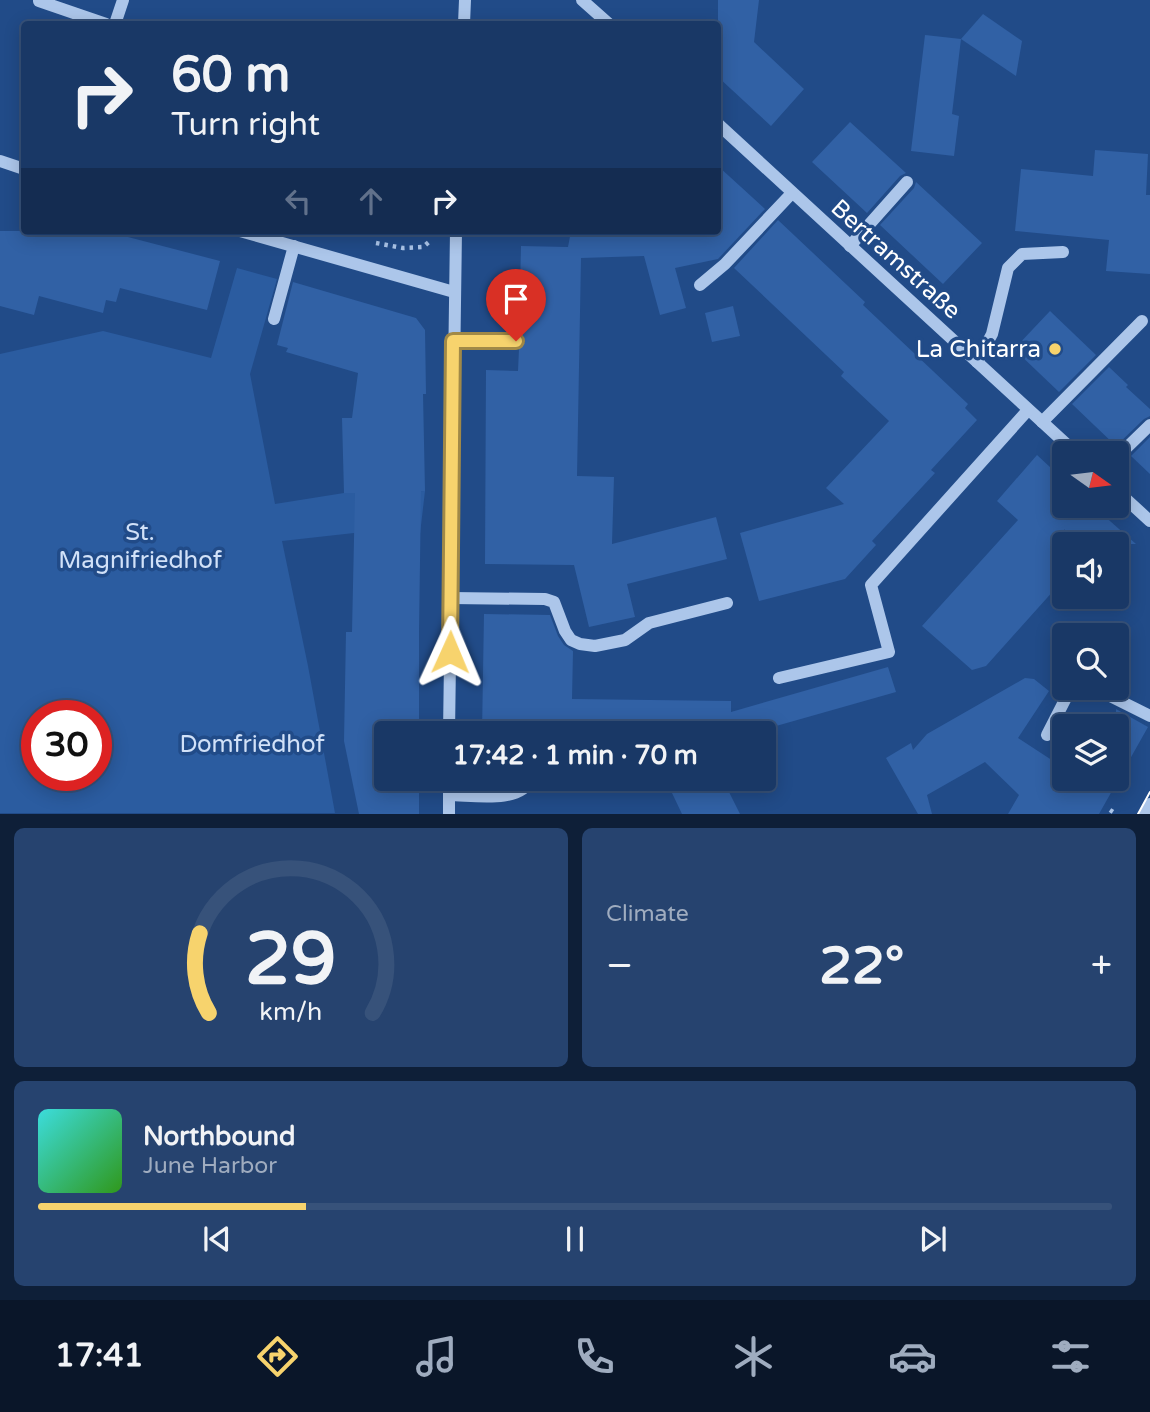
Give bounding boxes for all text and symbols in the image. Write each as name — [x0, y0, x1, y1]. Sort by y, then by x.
text: 60 m — [171, 46, 290, 105]
icon: right — [56, 49, 147, 140]
text: Turn right — [171, 106, 320, 144]
icon: left — [279, 182, 317, 220]
icon: ahead — [352, 182, 390, 220]
icon: right — [425, 182, 463, 220]
street label: Bertramstraße — [825, 194, 967, 325]
pin — [486, 269, 546, 341]
icon: arrive — [497, 280, 535, 318]
place label: La Chitarra — [916, 335, 1041, 364]
marker: La Chitarra — [1047, 341, 1063, 357]
north arrow — [1052, 441, 1129, 518]
map controls — [1052, 441, 1129, 791]
park label: St. Magnifriedhof — [58, 518, 223, 575]
button: sound — [1052, 532, 1129, 609]
position arrow — [413, 615, 487, 689]
button: search — [1052, 623, 1129, 700]
speed limit sign: 30 — [21, 700, 112, 791]
button: layers — [1052, 714, 1129, 791]
park label: Domfriedhof — [179, 730, 325, 759]
text: 17:42 · 1 min · 70 m — [452, 740, 698, 771]
text: Climate — [606, 900, 689, 928]
text: 29 — [245, 917, 337, 1005]
text: 22° — [819, 935, 904, 998]
text: − — [606, 943, 633, 989]
text: + — [1091, 943, 1112, 989]
text: km/h — [260, 997, 322, 1027]
text: Northbound — [143, 1121, 295, 1152]
text: June Harbor — [143, 1152, 277, 1180]
icon: previous — [198, 1220, 236, 1258]
icon: pause — [556, 1220, 594, 1258]
icon: next — [914, 1220, 952, 1258]
icon: directions — [253, 1332, 302, 1381]
icon: music — [412, 1332, 461, 1381]
icon: phone — [570, 1332, 619, 1381]
icon: climate — [729, 1332, 778, 1381]
icon: car — [888, 1332, 937, 1381]
icon: filters — [1046, 1332, 1095, 1381]
text: 17:41 — [55, 1337, 144, 1375]

